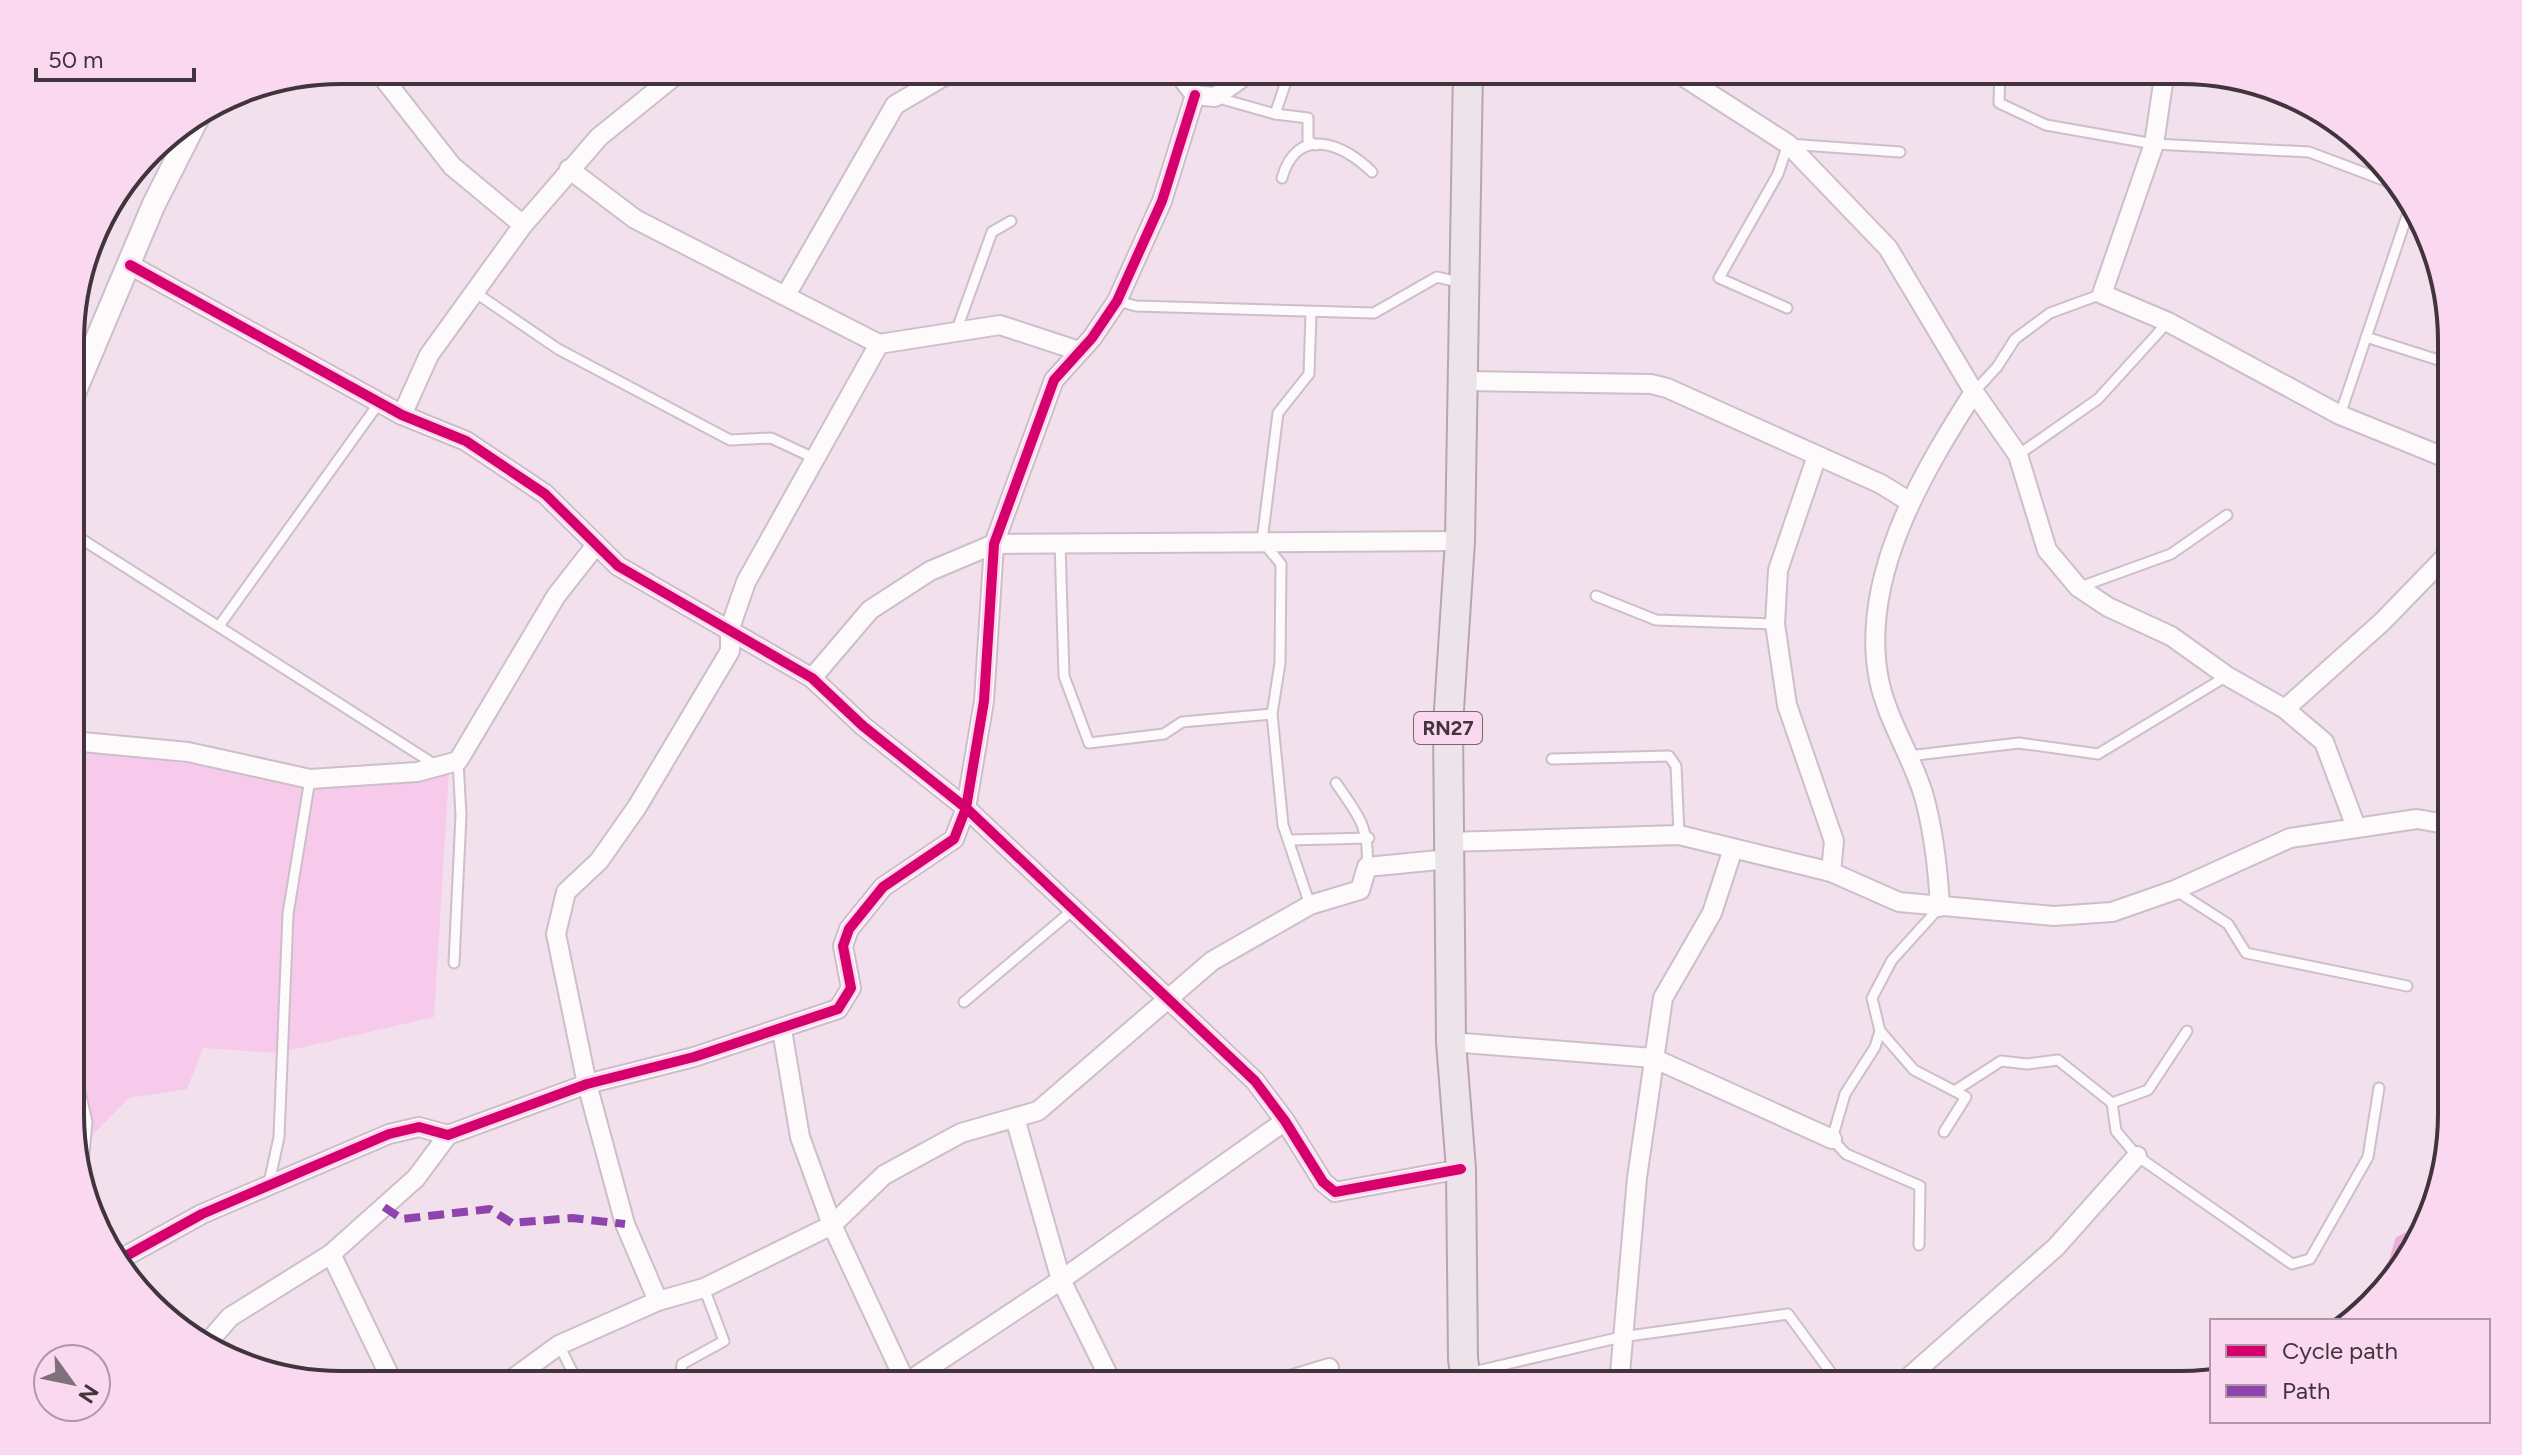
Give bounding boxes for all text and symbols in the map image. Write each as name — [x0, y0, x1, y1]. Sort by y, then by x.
scale bar — [36, 32, 194, 82]
text: 50 m — [48, 45, 104, 74]
road number: RN27 — [1414, 712, 1482, 744]
legend — [2210, 1319, 2490, 1423]
text: Cycle path — [2282, 1336, 2398, 1365]
north arrow — [32, 1343, 112, 1423]
text: Path — [2282, 1376, 2330, 1405]
text: N — [72, 1379, 104, 1408]

